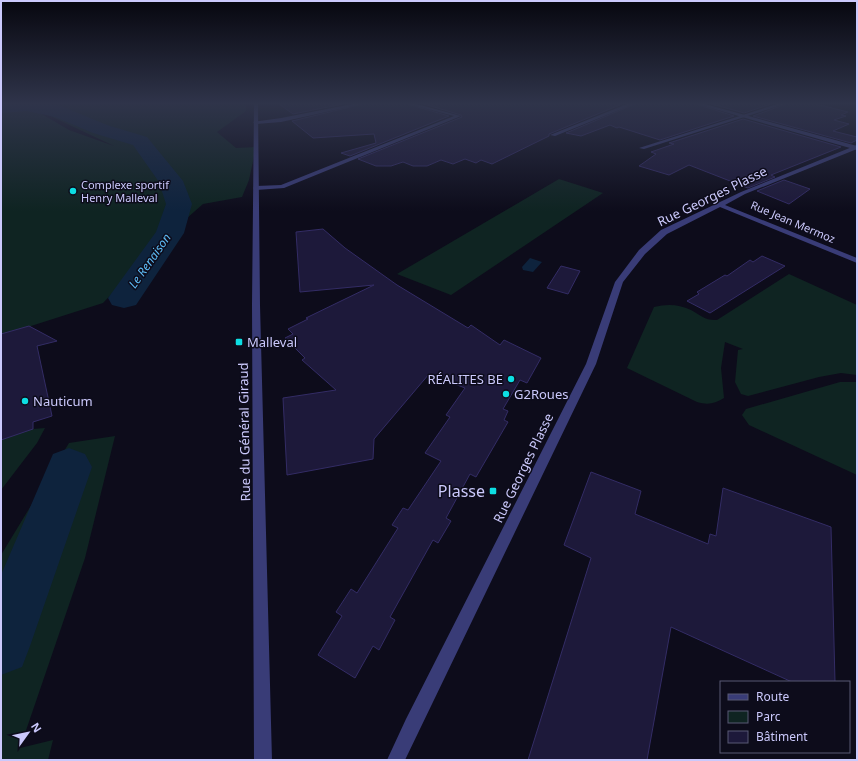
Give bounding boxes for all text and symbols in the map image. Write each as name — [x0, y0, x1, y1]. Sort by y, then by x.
street label: Rue Georges Plasse — [654, 162, 770, 230]
place label: Complexe sportif Henry Malleval — [81, 177, 170, 205]
marker: Complexe sportif Henry Malleval — [68, 186, 78, 196]
street label: Rue Jean Mermoz — [749, 197, 838, 246]
water label: Le Renaison — [124, 230, 175, 292]
place label: Malleval — [247, 333, 297, 351]
marker: Malleval — [234, 337, 244, 347]
street label: Rue du Général Giraud — [234, 362, 254, 502]
place label: RÉALITES BE — [428, 370, 503, 388]
marker: RÉALITES BE — [506, 374, 516, 384]
place label: G2Roues — [514, 385, 568, 403]
marker: G2Roues — [501, 389, 511, 399]
place label: Nauticum — [33, 392, 93, 410]
marker: Nauticum — [20, 396, 30, 406]
street label: Rue Georges Plasse — [489, 410, 557, 526]
place label: Plasse — [438, 480, 485, 502]
marker: Plasse — [488, 486, 498, 496]
legend — [720, 681, 850, 753]
text: Route — [756, 688, 789, 705]
text: Parc — [756, 708, 781, 725]
north arrow — [8, 713, 48, 753]
text: N — [28, 719, 46, 735]
text: Bâtiment — [756, 728, 808, 745]

